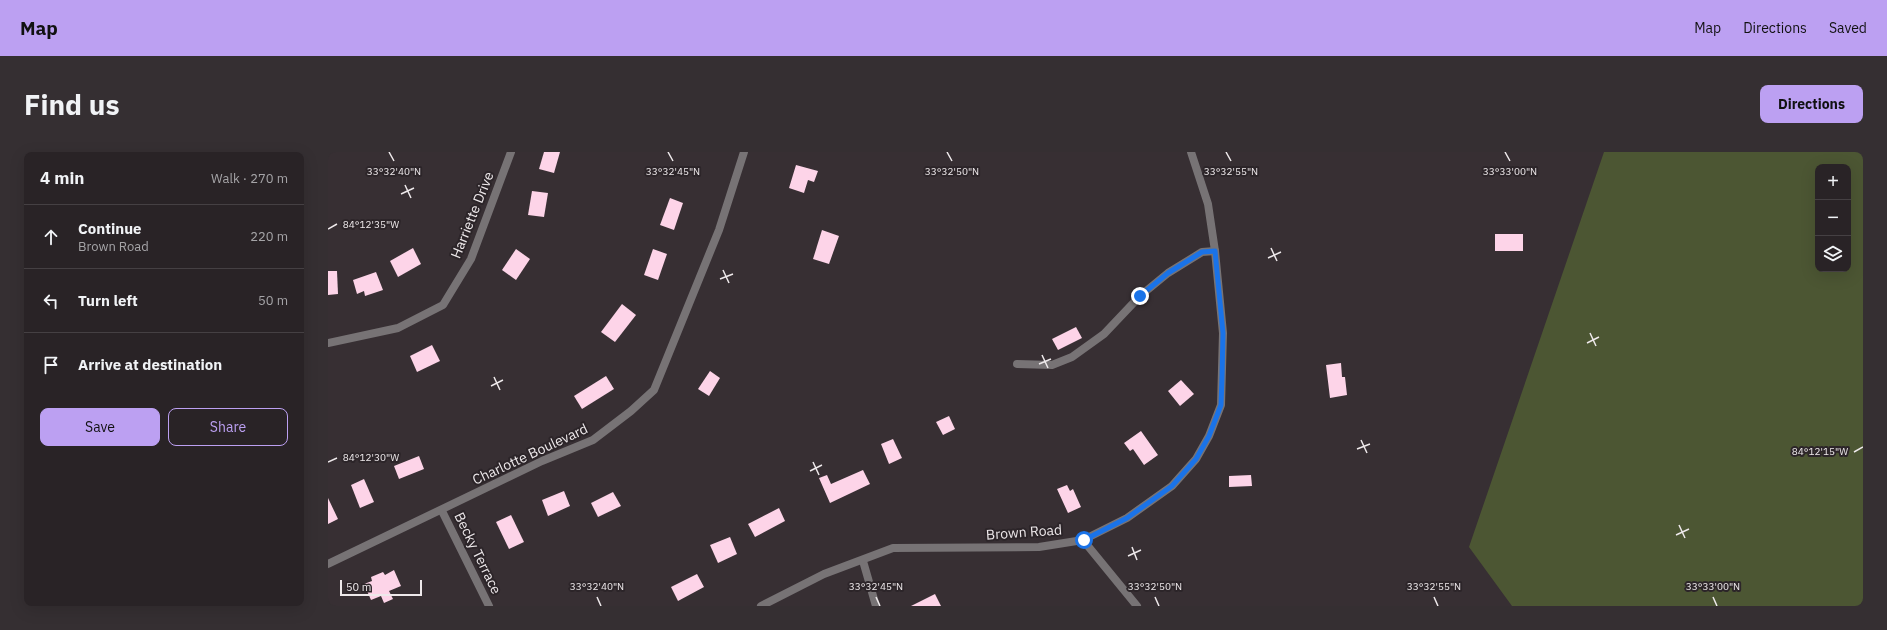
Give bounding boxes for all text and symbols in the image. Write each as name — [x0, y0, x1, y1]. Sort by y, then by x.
text: Map — [20, 16, 58, 40]
text: Map — [1694, 19, 1721, 37]
text: Directions — [1743, 19, 1807, 37]
text: Saved — [1829, 19, 1867, 37]
button: Directions — [1760, 85, 1863, 123]
text: Find us — [24, 86, 120, 123]
map controls — [1815, 164, 1851, 272]
button: + — [1815, 164, 1851, 200]
text: 33°32'40"N — [367, 165, 421, 178]
text: 33°32'45"N — [646, 165, 700, 178]
text: 33°32'50"N — [925, 165, 979, 178]
text: 33°32'55"N — [1204, 165, 1258, 178]
text: 33°33'00"N — [1483, 165, 1537, 178]
text: 4 min — [40, 167, 84, 189]
street label: Harriette Drive — [446, 169, 498, 261]
text: Walk · 270 m — [211, 170, 288, 187]
button: − — [1815, 200, 1851, 236]
text: 84°12'35"W — [343, 218, 399, 231]
text: Continue — [78, 219, 142, 238]
icon: ahead — [40, 226, 62, 248]
text: 220 m — [250, 228, 288, 245]
button: layers — [1815, 236, 1851, 272]
text: Brown Road — [78, 238, 149, 255]
route end — [1131, 287, 1149, 305]
icon: left — [40, 290, 62, 312]
text: Turn left — [78, 291, 138, 310]
text: 50 m — [258, 292, 288, 309]
icon: arrive — [40, 354, 62, 376]
text: Arrive at destination — [78, 355, 222, 374]
button: Save — [40, 408, 160, 446]
button: Share — [168, 408, 288, 446]
street label: Charlotte Boulevard — [469, 419, 591, 489]
text: 84°12'15"W — [1792, 445, 1848, 458]
text: 84°12'30"W — [343, 451, 399, 464]
street label: Becky Terrace — [450, 509, 506, 597]
street label: Brown Road — [985, 520, 1063, 544]
route start — [1075, 531, 1093, 549]
scale bar — [340, 578, 422, 597]
text: 50 m — [346, 580, 371, 594]
text: 33°32'40"N — [570, 580, 624, 593]
text: 33°32'45"N — [849, 580, 903, 593]
text: 33°32'50"N — [1128, 580, 1182, 593]
text: 33°32'55"N — [1407, 580, 1461, 593]
text: 33°33'00"N — [1686, 580, 1740, 593]

